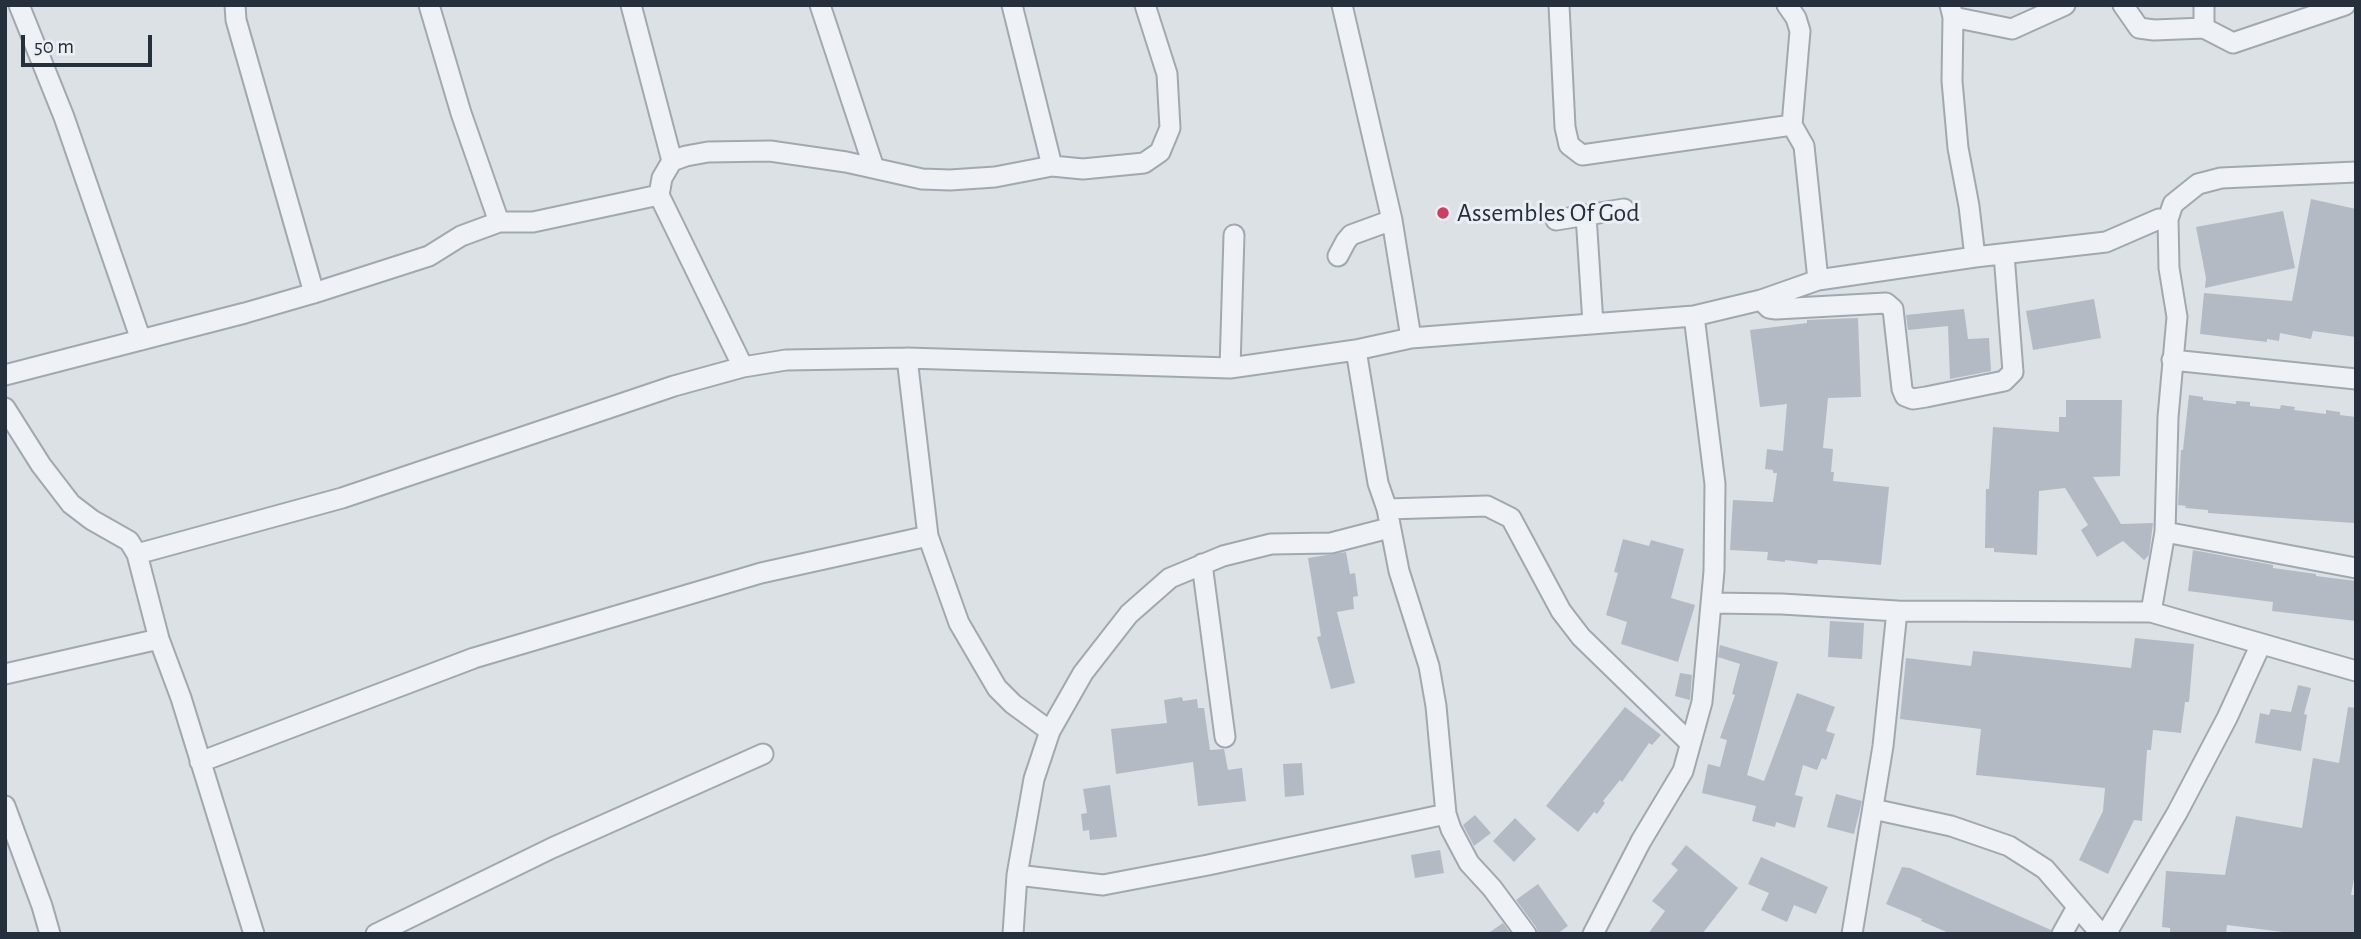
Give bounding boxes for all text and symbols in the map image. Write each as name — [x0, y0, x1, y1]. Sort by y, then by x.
scale bar — [24, 21, 156, 65]
text: 50 m — [34, 36, 74, 57]
place label: Assembles Of God — [1457, 197, 1640, 229]
marker: Assembles Of God — [1435, 205, 1451, 221]

